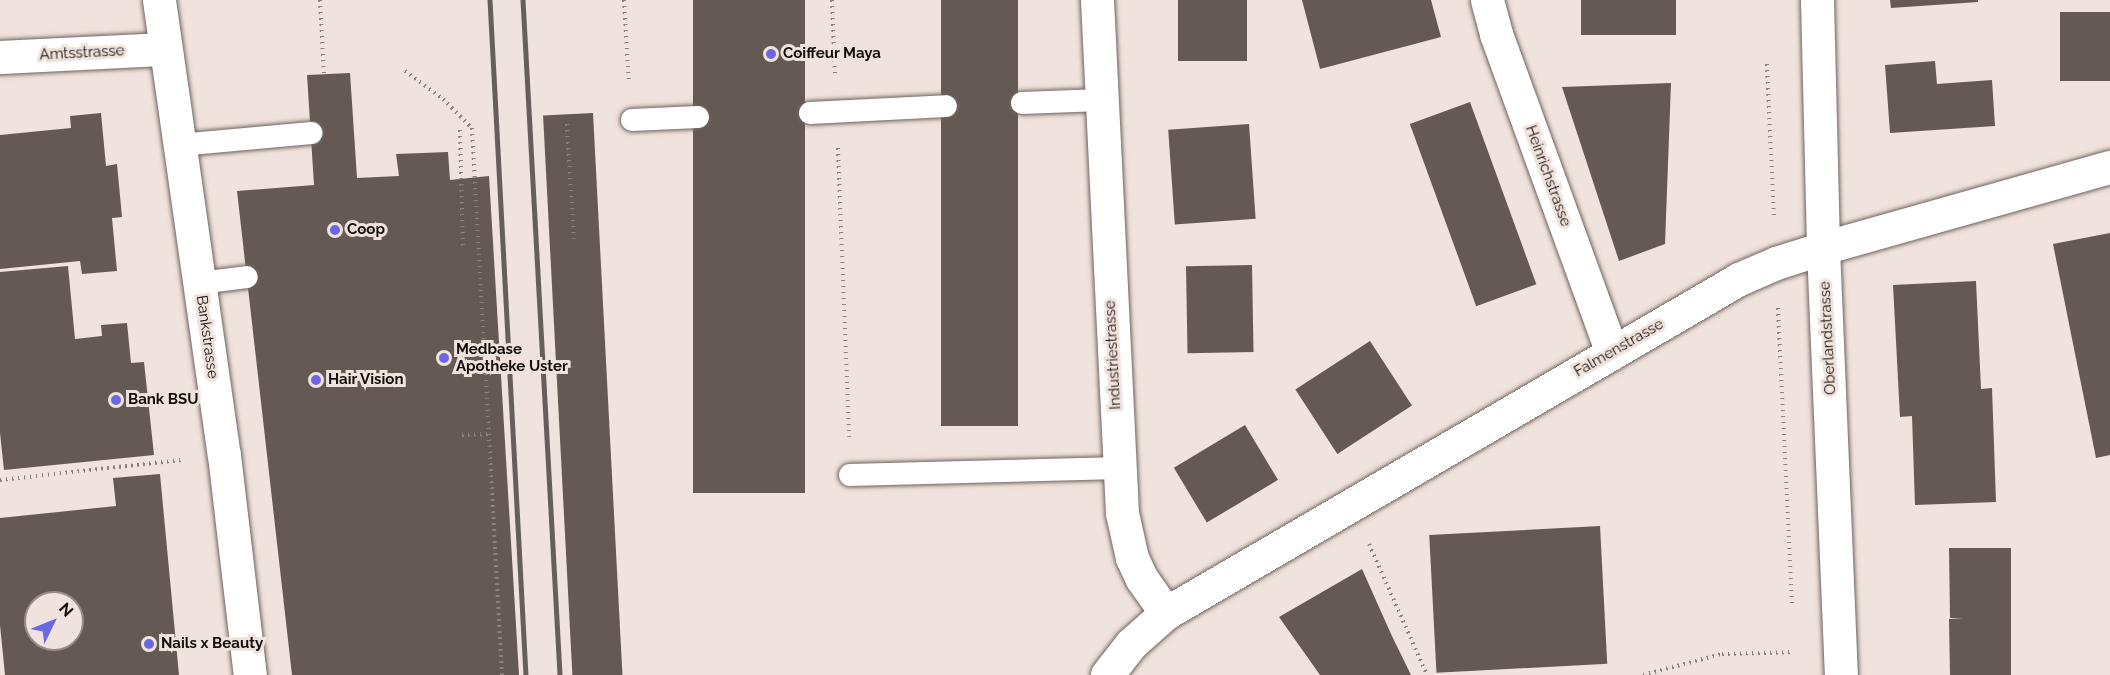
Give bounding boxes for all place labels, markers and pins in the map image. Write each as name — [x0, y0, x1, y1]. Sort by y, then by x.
place label: Coiffeur Maya — [783, 45, 881, 63]
marker: Coiffeur Maya — [764, 47, 778, 61]
place label: Coop — [347, 221, 385, 239]
marker: Coop — [328, 223, 342, 237]
place label: Medbase Apotheke Uster — [456, 340, 568, 375]
marker: Medbase Apotheke Uster — [437, 351, 451, 365]
place label: Hair Vision — [328, 371, 404, 389]
marker: Hair Vision — [309, 373, 323, 387]
place label: Bank BSU — [128, 391, 198, 409]
marker: Bank BSU — [109, 393, 123, 407]
place label: Nails x Beauty — [161, 635, 263, 653]
marker: Nails x Beauty — [142, 637, 156, 651]

